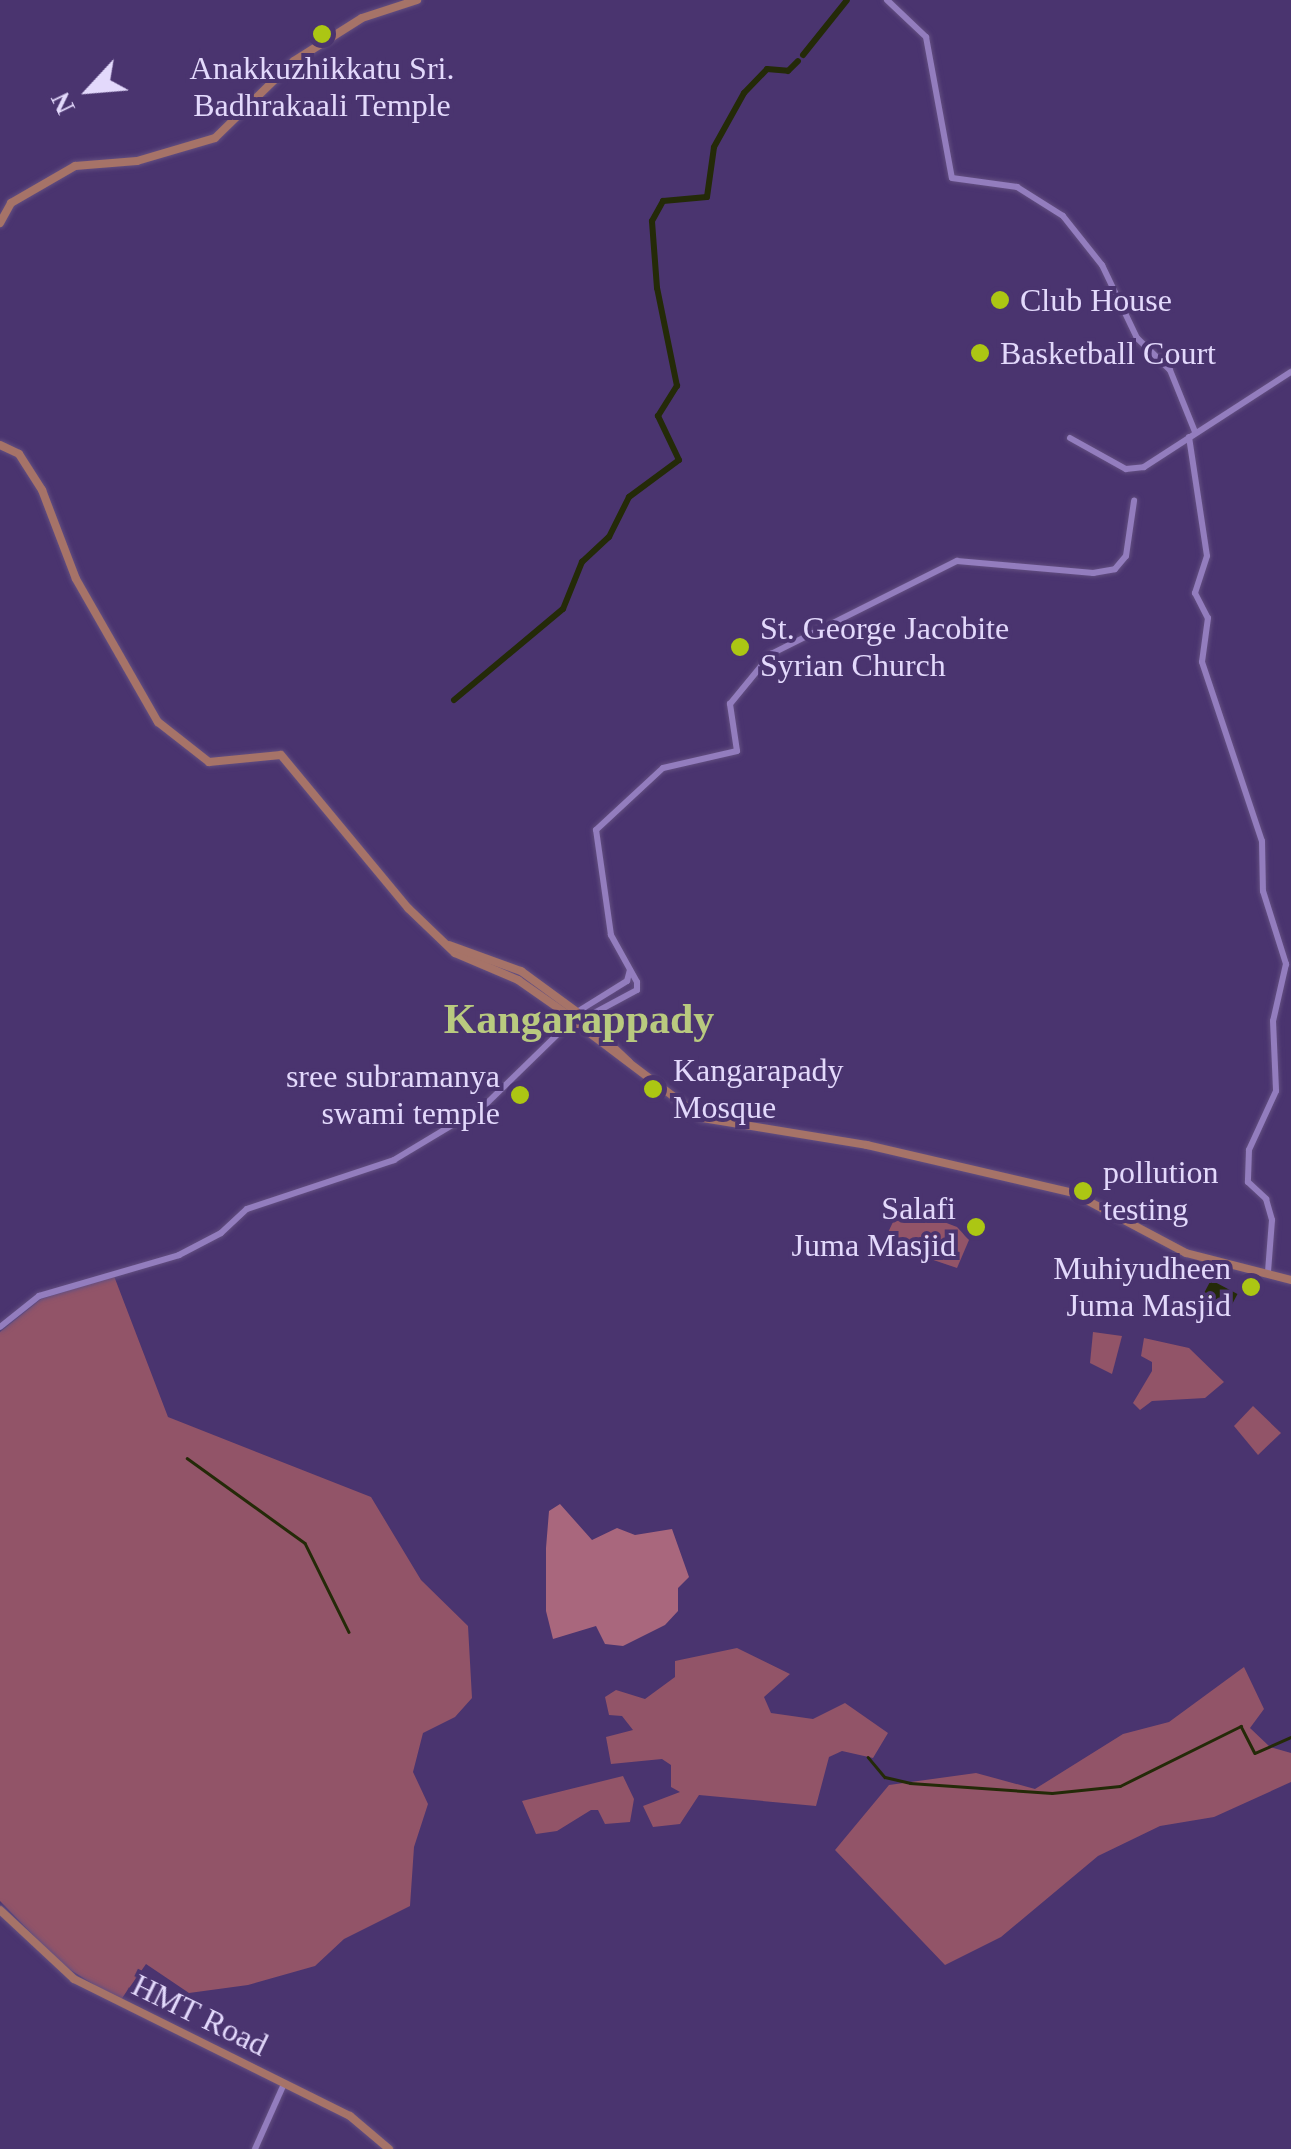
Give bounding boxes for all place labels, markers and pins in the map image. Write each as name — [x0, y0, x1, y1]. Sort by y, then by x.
marker: Anakkuzhikkatu Sri. Badhrakaali Temple — [311, 23, 333, 45]
place label: Anakkuzhikkatu Sri. Badhrakaali Temple — [190, 50, 454, 125]
place label: Club House — [1020, 281, 1172, 319]
marker: Club House — [989, 289, 1011, 311]
place label: Basketball Court — [1000, 334, 1216, 372]
marker: Basketball Court — [969, 342, 991, 364]
place label: St. George Jacobite Syrian Church — [760, 610, 1009, 685]
marker: St. George Jacobite Syrian Church — [729, 636, 751, 658]
place label: Kangarapady Mosque — [673, 1052, 844, 1127]
place label: sree subramanya swami temple — [286, 1058, 500, 1133]
marker: Kangarapady Mosque — [642, 1078, 664, 1100]
marker: sree subramanya swami temple — [509, 1084, 531, 1106]
place label: pollution testing — [1103, 1154, 1219, 1229]
marker: pollution testing — [1072, 1180, 1094, 1202]
place label: Salafi Juma Masjid — [792, 1190, 956, 1265]
marker: Salafi Juma Masjid — [965, 1216, 987, 1238]
place label: Muhiyudheen Juma Masjid — [1053, 1250, 1231, 1325]
marker: Muhiyudheen Juma Masjid — [1240, 1276, 1262, 1298]

